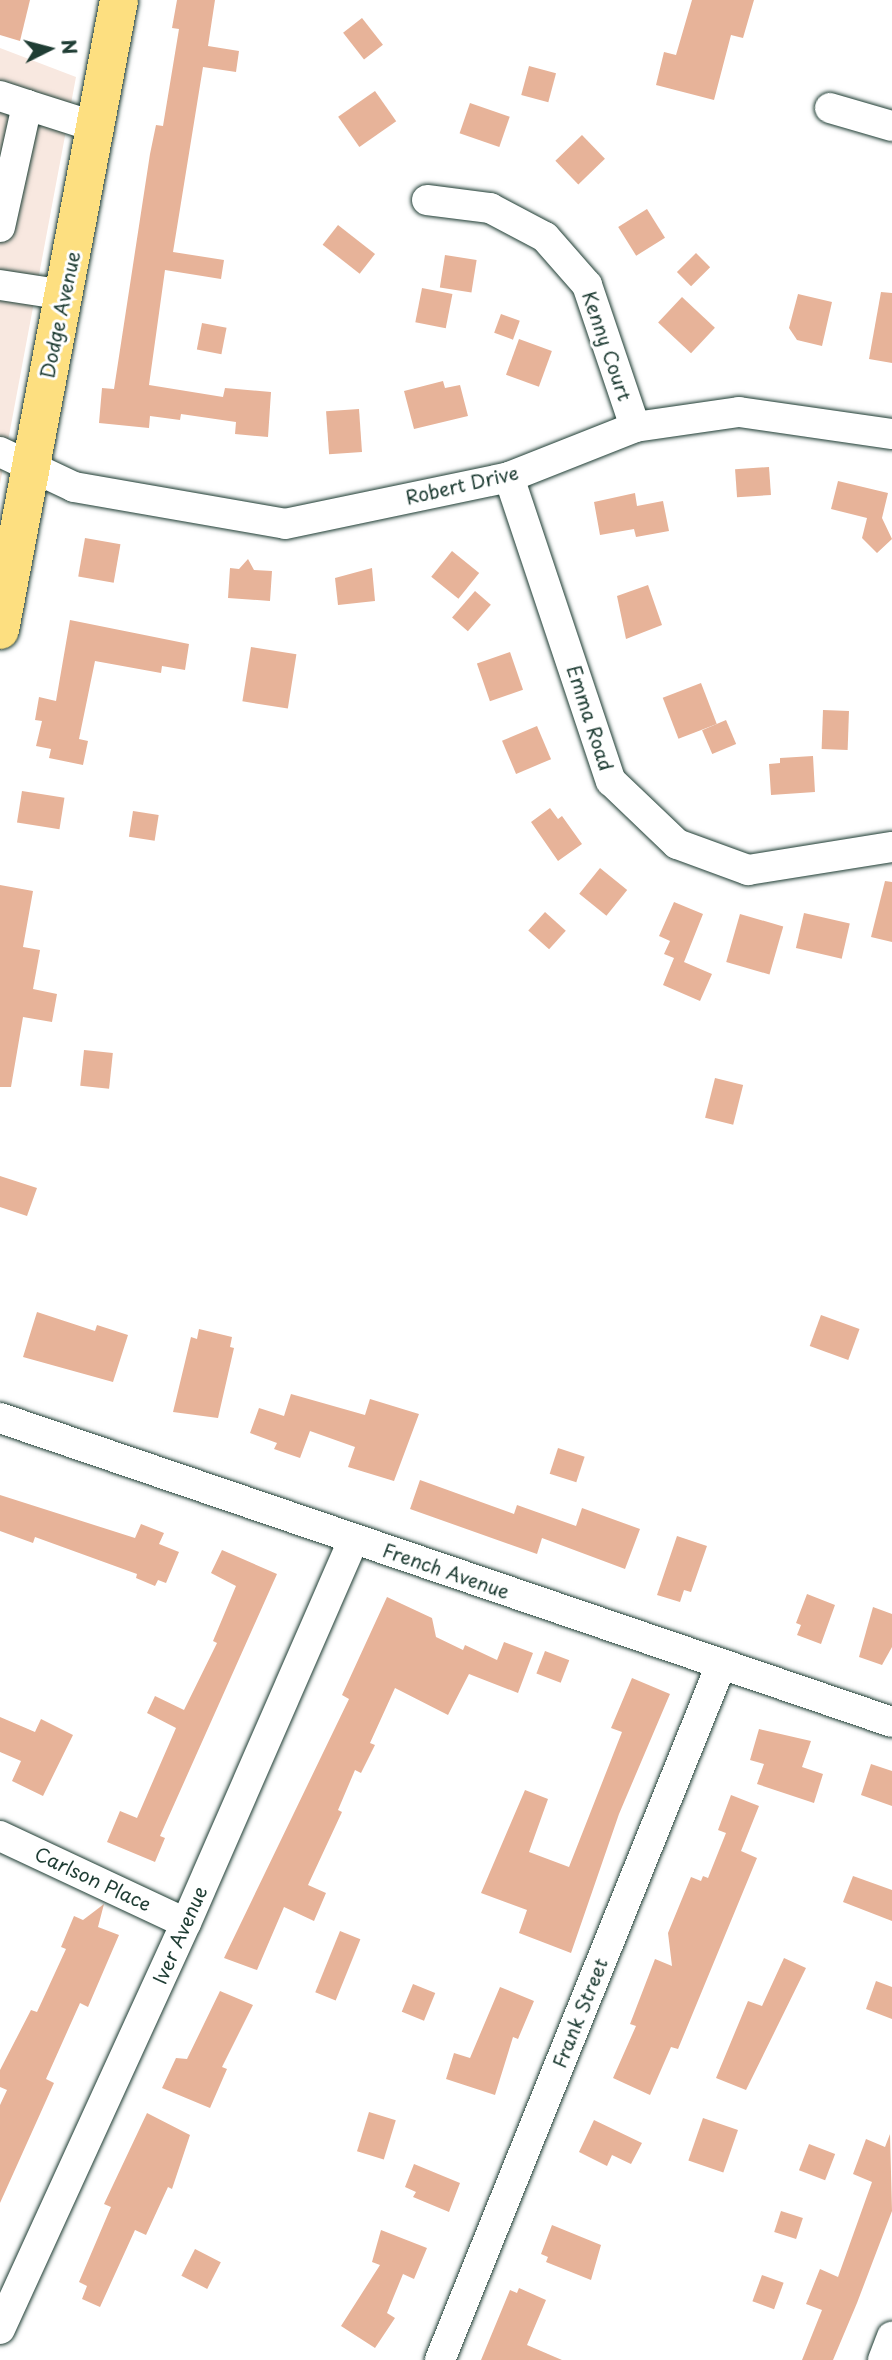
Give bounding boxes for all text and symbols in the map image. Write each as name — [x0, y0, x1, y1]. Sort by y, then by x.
north arrow — [14, 14, 84, 84]
text: N — [55, 38, 85, 56]
street label: Dodge Avenue — [35, 249, 85, 381]
street label: Kenny Court — [577, 288, 637, 404]
street label: Robert Drive — [403, 461, 521, 509]
street label: Emma Road — [562, 662, 618, 774]
street label: French Avenue — [379, 1539, 513, 1603]
street label: Carlson Place — [32, 1842, 154, 1916]
street label: Iver Avenue — [148, 1883, 212, 1987]
street label: Frank Street — [548, 1955, 612, 2071]

